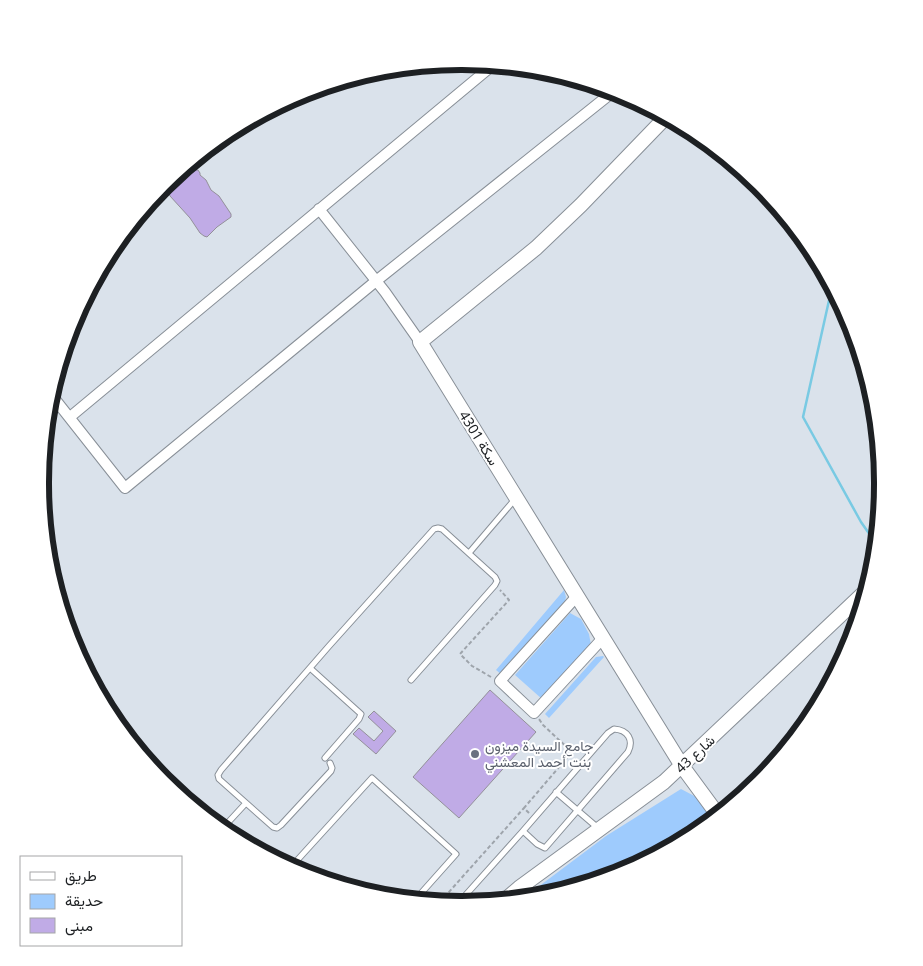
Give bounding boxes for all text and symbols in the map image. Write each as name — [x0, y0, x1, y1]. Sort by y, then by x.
street label: سكة 4301 — [455, 407, 504, 469]
street label: شارع 43 — [671, 730, 720, 778]
place label: جامع السيدة ميزون بنت أحمد المعشني — [485, 736, 593, 774]
marker: جامع السيدة ميزون بنت أحمد المعشني — [469, 748, 481, 760]
legend — [20, 856, 182, 946]
text: طريق — [65, 865, 97, 886]
text: حديقة — [65, 890, 103, 910]
text: مبنى — [65, 915, 93, 936]

